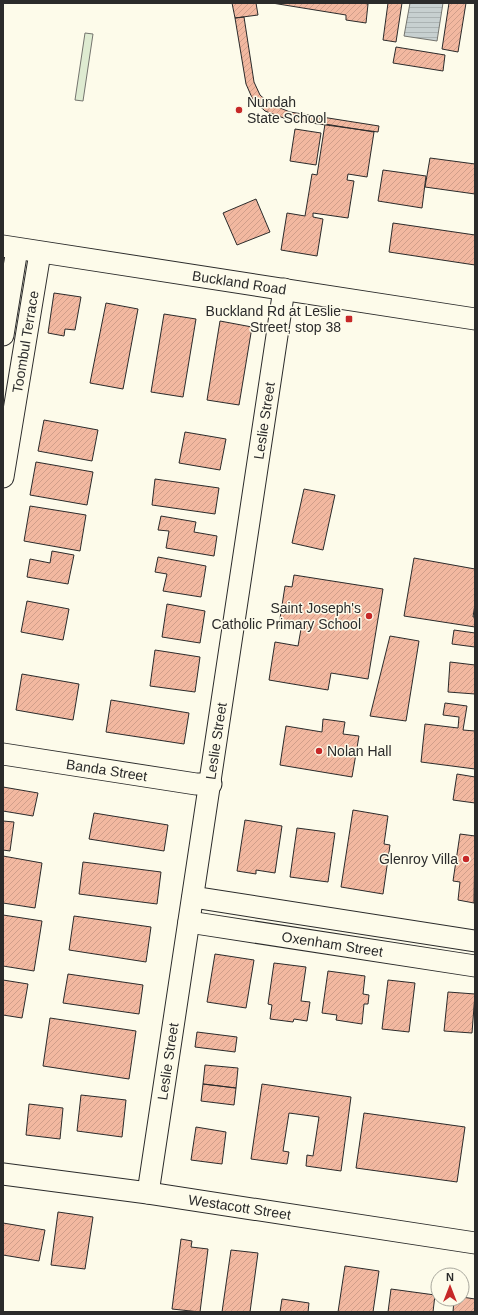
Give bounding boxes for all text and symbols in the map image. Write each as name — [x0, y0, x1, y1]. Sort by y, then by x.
place label: Nundah State School — [247, 94, 326, 126]
marker: Nundah State School — [234, 105, 244, 115]
street label: Buckland Road — [191, 267, 287, 298]
street label: Toombul Terrace — [9, 289, 42, 394]
place label: Buckland Rd at Leslie Street, stop 38 — [206, 303, 341, 335]
marker: Buckland Rd at Leslie Street, stop 38 — [344, 314, 354, 324]
street label: Leslie Street — [250, 381, 278, 460]
place label: Saint Joseph's Catholic Primary School — [212, 600, 361, 632]
marker: Saint Joseph's Catholic Primary School — [364, 611, 374, 621]
street label: Leslie Street — [202, 701, 230, 781]
place label: Nolan Hall — [327, 743, 392, 759]
marker: Nolan Hall — [314, 746, 324, 756]
street label: Banda Street — [65, 756, 149, 784]
place label: Glenroy Villa — [379, 851, 458, 867]
marker: Glenroy Villa — [461, 854, 471, 864]
street label: Oxenham Street — [281, 928, 384, 960]
street label: Leslie Street — [154, 1022, 182, 1101]
street label: Westacott Street — [187, 1191, 292, 1223]
north arrow — [430, 1267, 470, 1307]
text: N — [446, 1271, 454, 1283]

